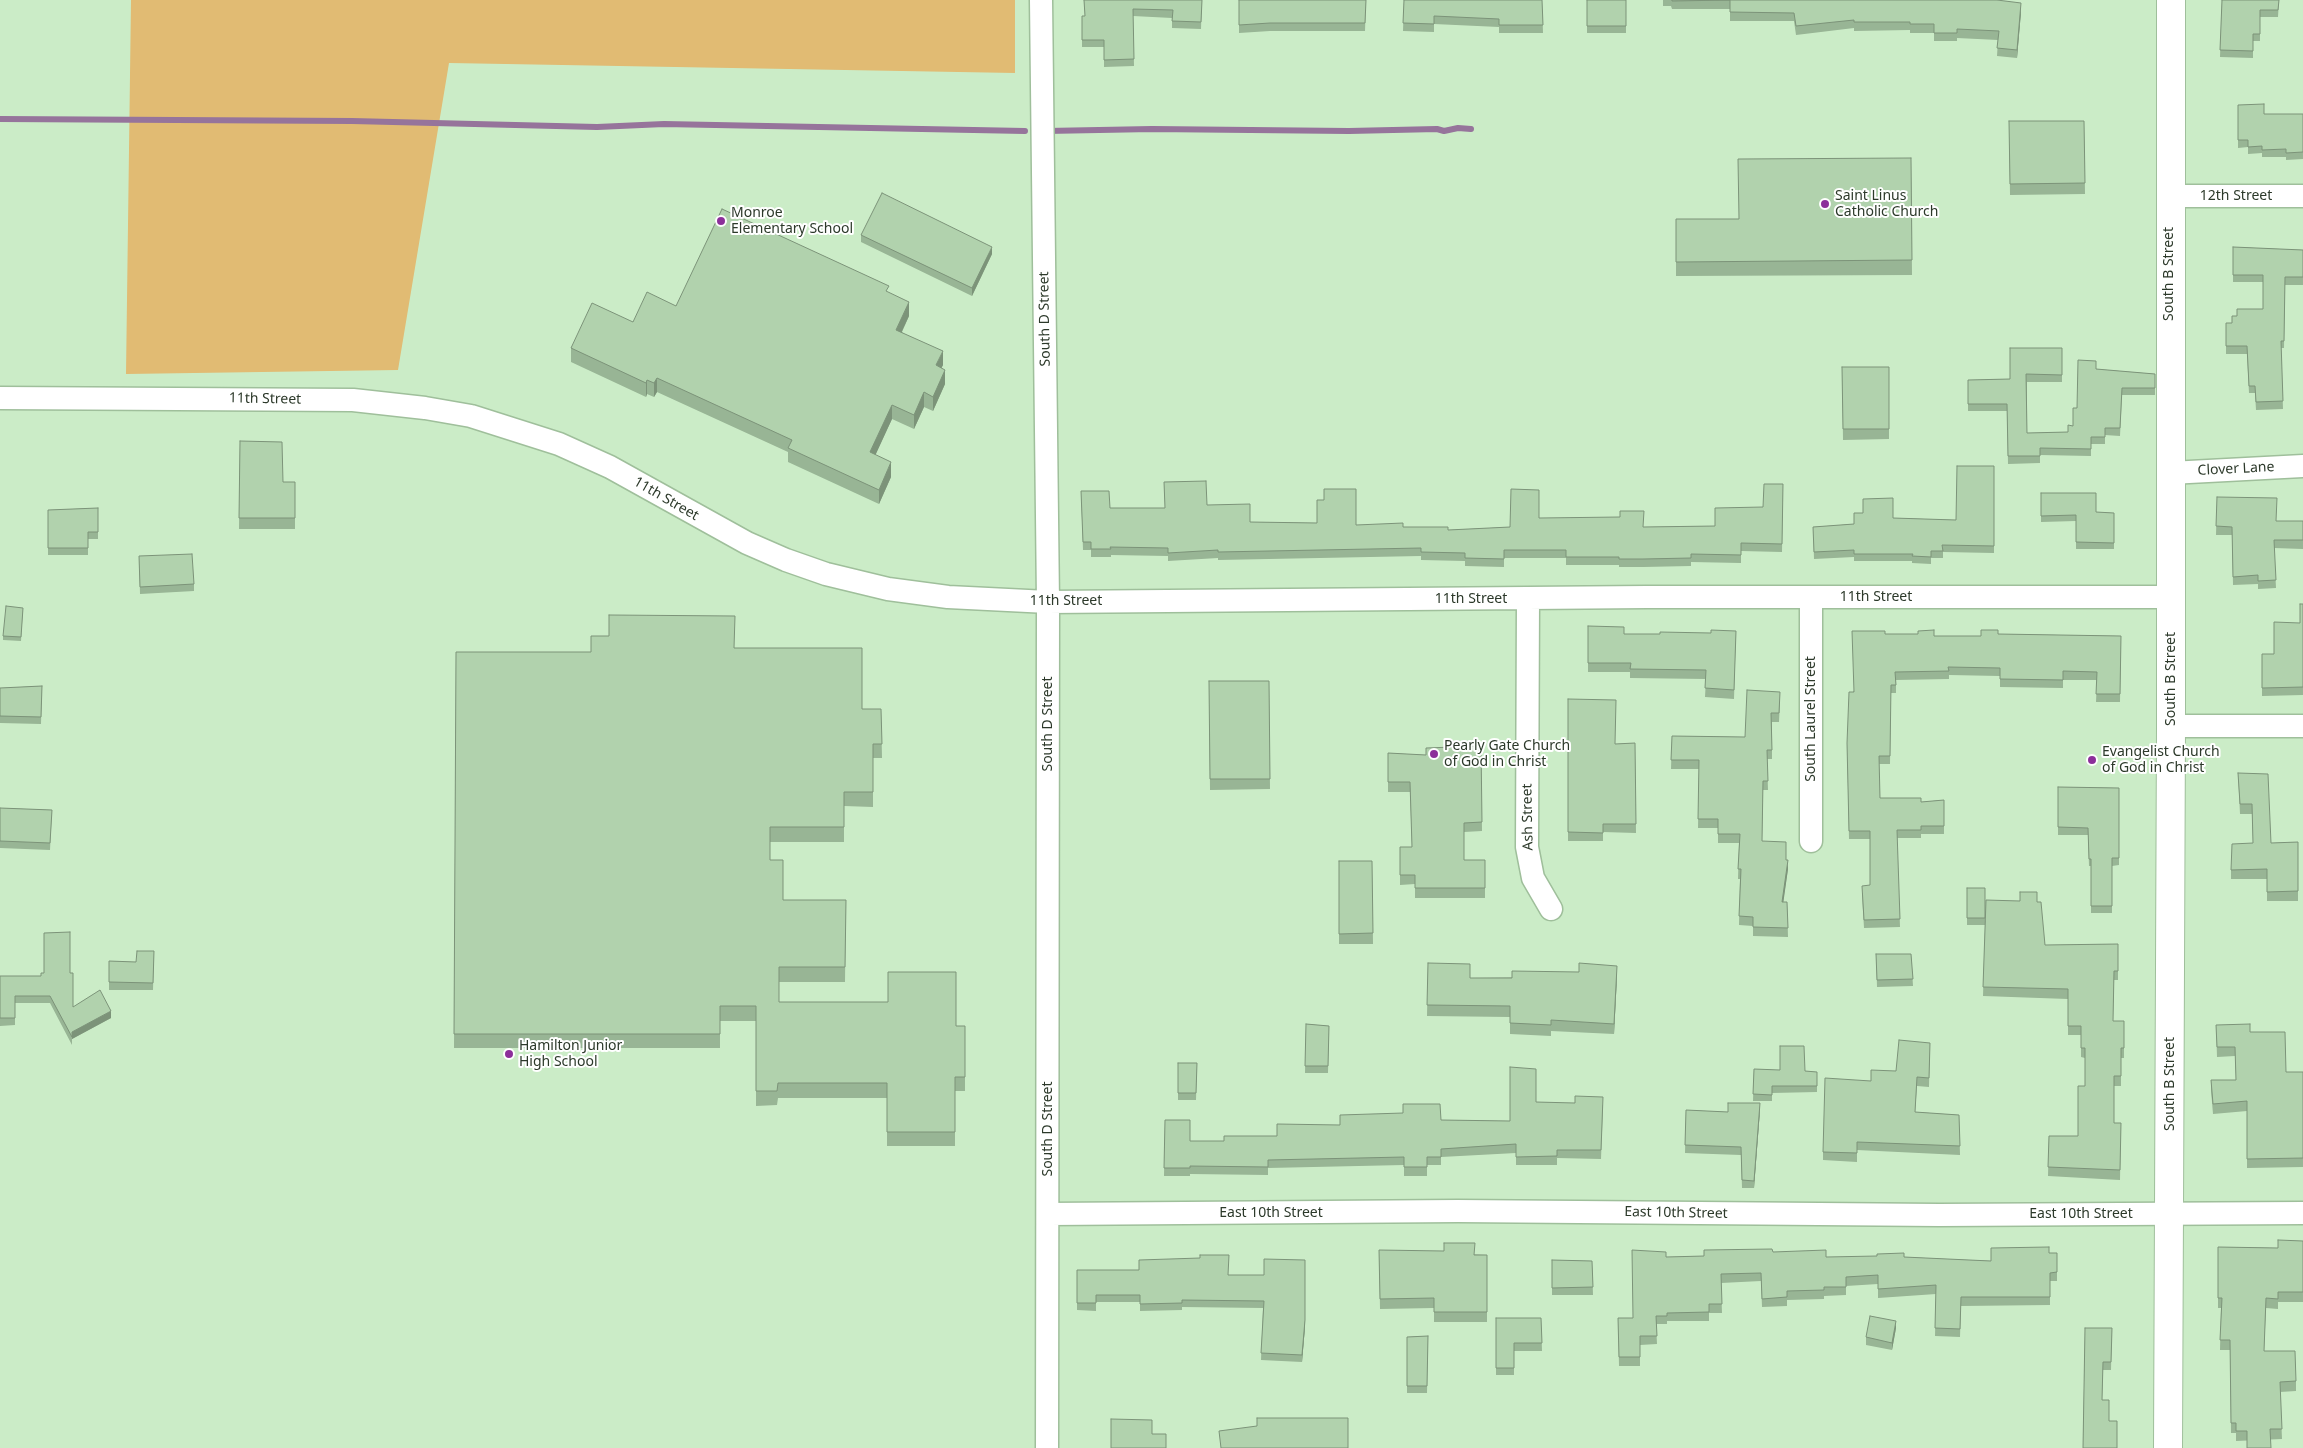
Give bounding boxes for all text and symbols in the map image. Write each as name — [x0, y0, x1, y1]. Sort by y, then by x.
place label: Saint Linus Catholic Church — [1835, 188, 1938, 220]
street label: 12th Street — [2200, 188, 2272, 204]
marker: Saint Linus Catholic Church — [1819, 198, 1831, 210]
place label: Monroe Elementary School — [731, 205, 853, 238]
marker: Monroe Elementary School — [715, 215, 727, 227]
street label: South B Street — [2161, 227, 2177, 321]
street label: South D Street — [1036, 271, 1054, 367]
street label: 11th Street — [229, 390, 301, 408]
street label: Clover Lane — [2197, 459, 2275, 479]
street label: 11th Street — [630, 474, 702, 524]
street label: 11th Street — [1840, 589, 1912, 605]
street label: 11th Street — [1435, 591, 1507, 607]
street label: 11th Street — [1030, 593, 1102, 609]
street label: South B Street — [2163, 632, 2179, 726]
street label: South Laurel Street — [1803, 656, 1819, 782]
street label: South D Street — [1040, 676, 1056, 772]
place label: Pearly Gate Church of God in Christ — [1444, 738, 1570, 770]
place label: Evangelist Church of God in Christ — [2102, 744, 2220, 776]
marker: Pearly Gate Church of God in Christ — [1428, 748, 1440, 760]
marker: Evangelist Church of God in Christ — [2086, 754, 2098, 766]
street label: Ash Street — [1519, 783, 1537, 851]
street label: South B Street — [2162, 1037, 2178, 1131]
place label: Hamilton Junior High School — [519, 1038, 622, 1070]
marker: Hamilton Junior High School — [503, 1048, 515, 1060]
street label: South D Street — [1040, 1081, 1056, 1177]
street label: East 10th Street — [1624, 1204, 1728, 1222]
street label: East 10th Street — [1219, 1205, 1323, 1221]
street label: East 10th Street — [2029, 1206, 2133, 1222]

